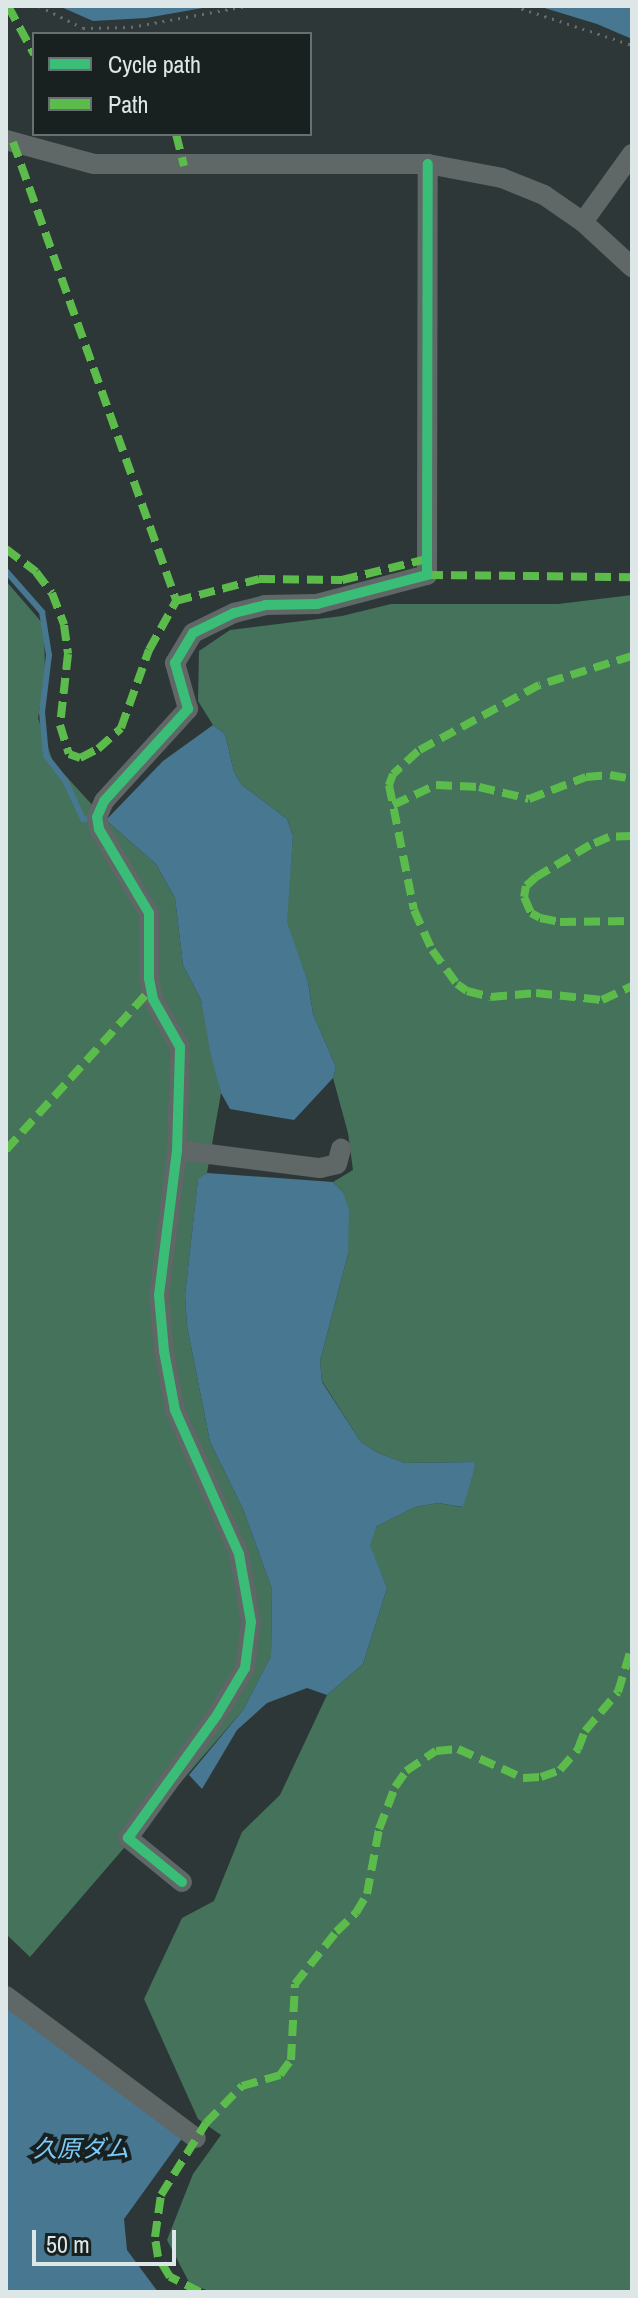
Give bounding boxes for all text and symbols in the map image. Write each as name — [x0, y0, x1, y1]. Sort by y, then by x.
legend — [32, 32, 312, 136]
text: Cycle path — [108, 48, 201, 80]
text: Path — [108, 88, 149, 120]
water label: 久原ダム — [33, 2135, 129, 2163]
scale bar — [36, 2214, 180, 2264]
text: 50 m — [46, 2228, 90, 2260]

